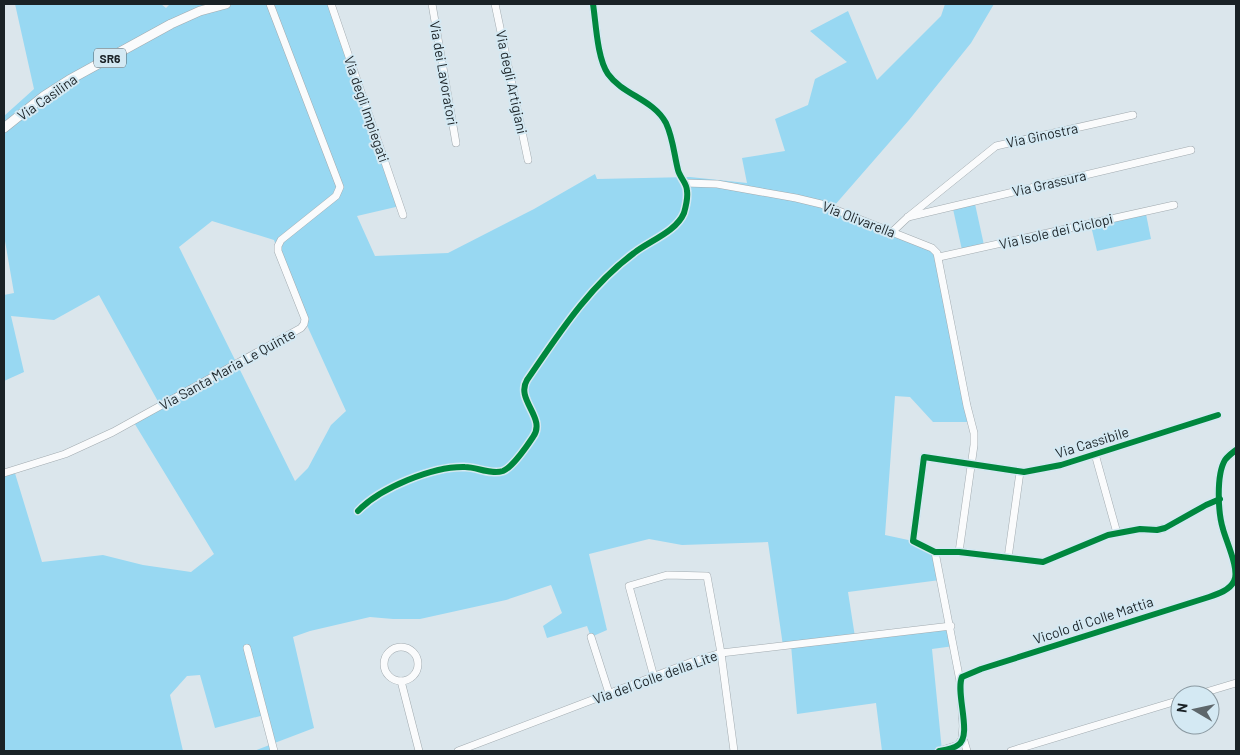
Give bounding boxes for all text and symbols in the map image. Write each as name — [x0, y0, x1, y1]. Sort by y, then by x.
street label: Via dei Lavoratori — [426, 19, 462, 127]
street label: Via degli Artigiani — [493, 29, 531, 135]
road number: SR6 — [94, 48, 126, 68]
street label: Via degli Impiegati — [341, 54, 393, 164]
street label: Via Casilina — [14, 70, 80, 124]
street label: Via Ginostra — [1005, 119, 1079, 151]
street label: Via Grassura — [1010, 166, 1088, 200]
street label: Via Olivarella — [820, 197, 898, 241]
street label: Via Isole dei Ciclopi — [997, 210, 1115, 252]
street label: Via Santa Maria Le Quinte — [156, 325, 298, 413]
street label: Via Cassibile — [1053, 423, 1131, 461]
street label: Vicolo di Colle Mattia — [1031, 593, 1155, 647]
street label: Via del Colle della Lite — [590, 647, 720, 707]
north arrow — [1170, 685, 1220, 735]
text: N — [1173, 702, 1191, 714]

